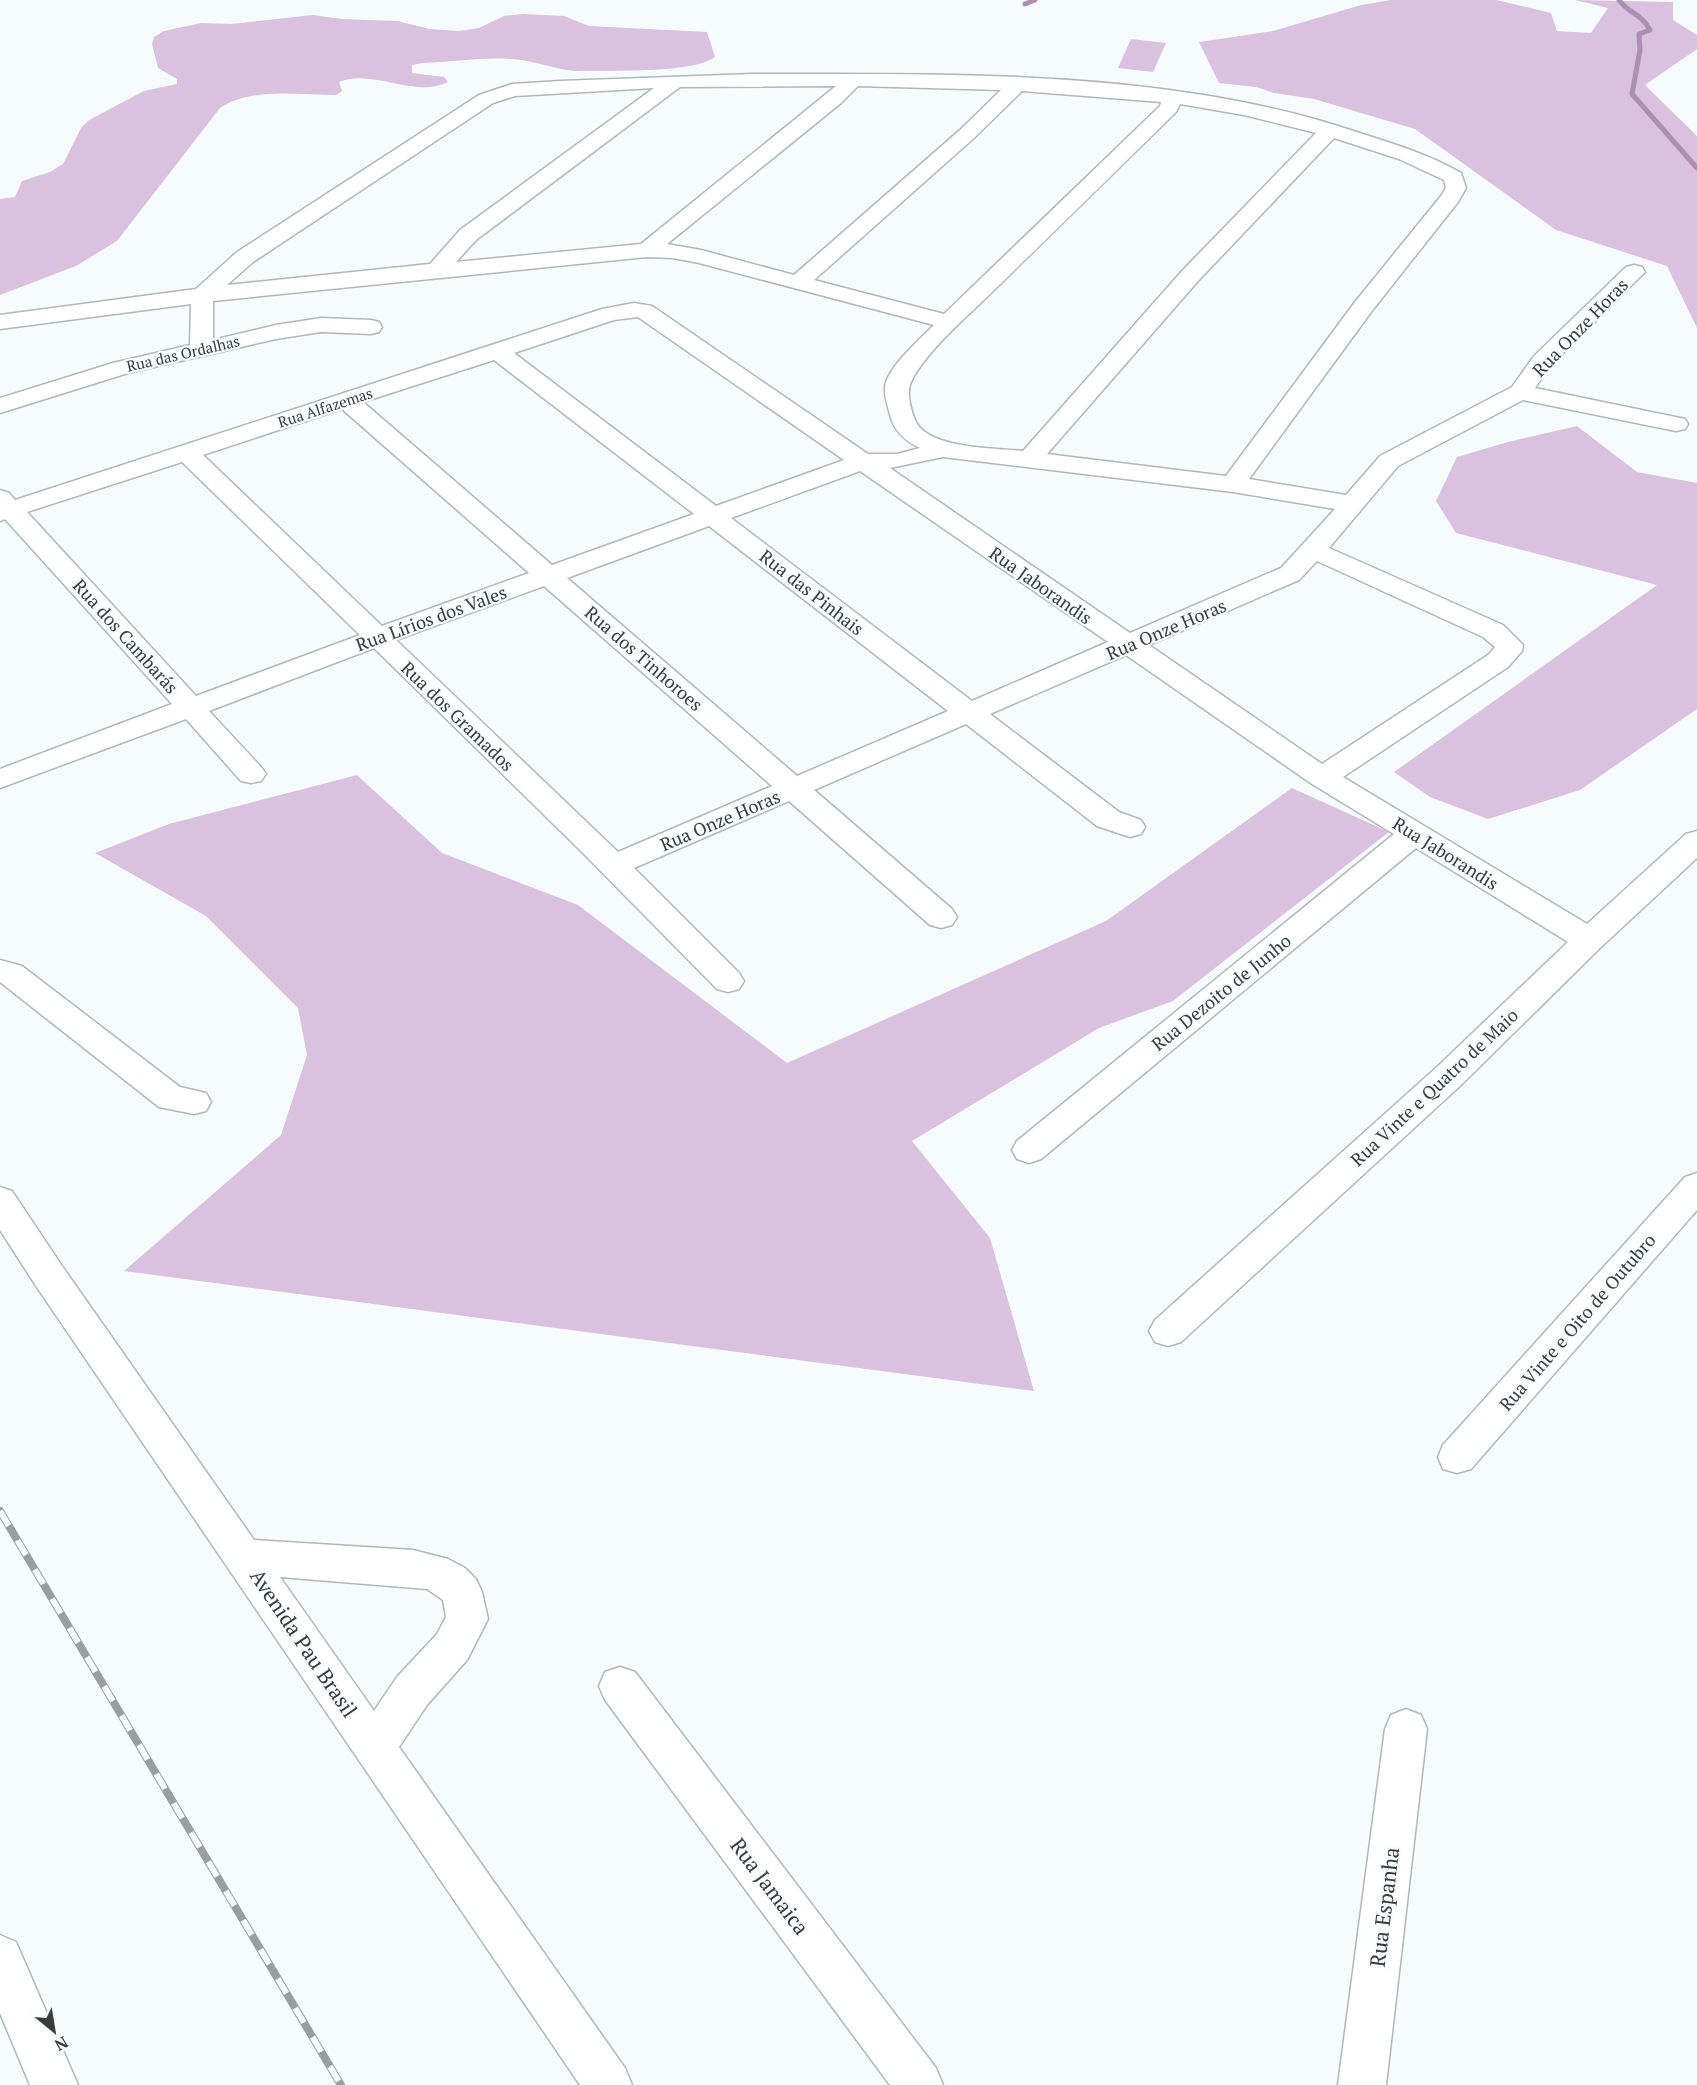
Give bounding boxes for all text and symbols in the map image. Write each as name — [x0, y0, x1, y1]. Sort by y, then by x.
street label: Rua Onze Horas — [1527, 273, 1633, 381]
street label: Rua das Ordalhas — [124, 330, 242, 376]
street label: Rua Alfazemas — [275, 382, 375, 432]
street label: Rua Jaborandis — [985, 541, 1097, 629]
street label: Rua das Pinhais — [755, 544, 869, 640]
street label: Rua dos Cambarás — [68, 574, 184, 698]
street label: Rua Lírios dos Vales — [352, 580, 510, 656]
street label: Rua Onze Horas — [1102, 593, 1230, 665]
street label: Rua dos Tinhoroes — [580, 600, 708, 716]
street label: Rua dos Gramados — [396, 656, 520, 776]
street label: Rua Onze Horas — [656, 784, 784, 856]
street label: Rua Jaborandis — [1389, 811, 1503, 895]
street label: Rua Dezoito de Junho — [1146, 928, 1296, 1056]
street label: Rua Vinte e Quatro de Maio — [1345, 1003, 1523, 1171]
street label: Rua Vinte e Oito de Outubro — [1493, 1228, 1661, 1416]
street label: Avenida Pau Brasil — [244, 1563, 364, 1723]
street label: Rua Jamaica — [724, 1832, 816, 1940]
street label: Rua Espanha — [1363, 1845, 1405, 1968]
north arrow — [24, 2001, 84, 2061]
text: N — [51, 2031, 72, 2057]

